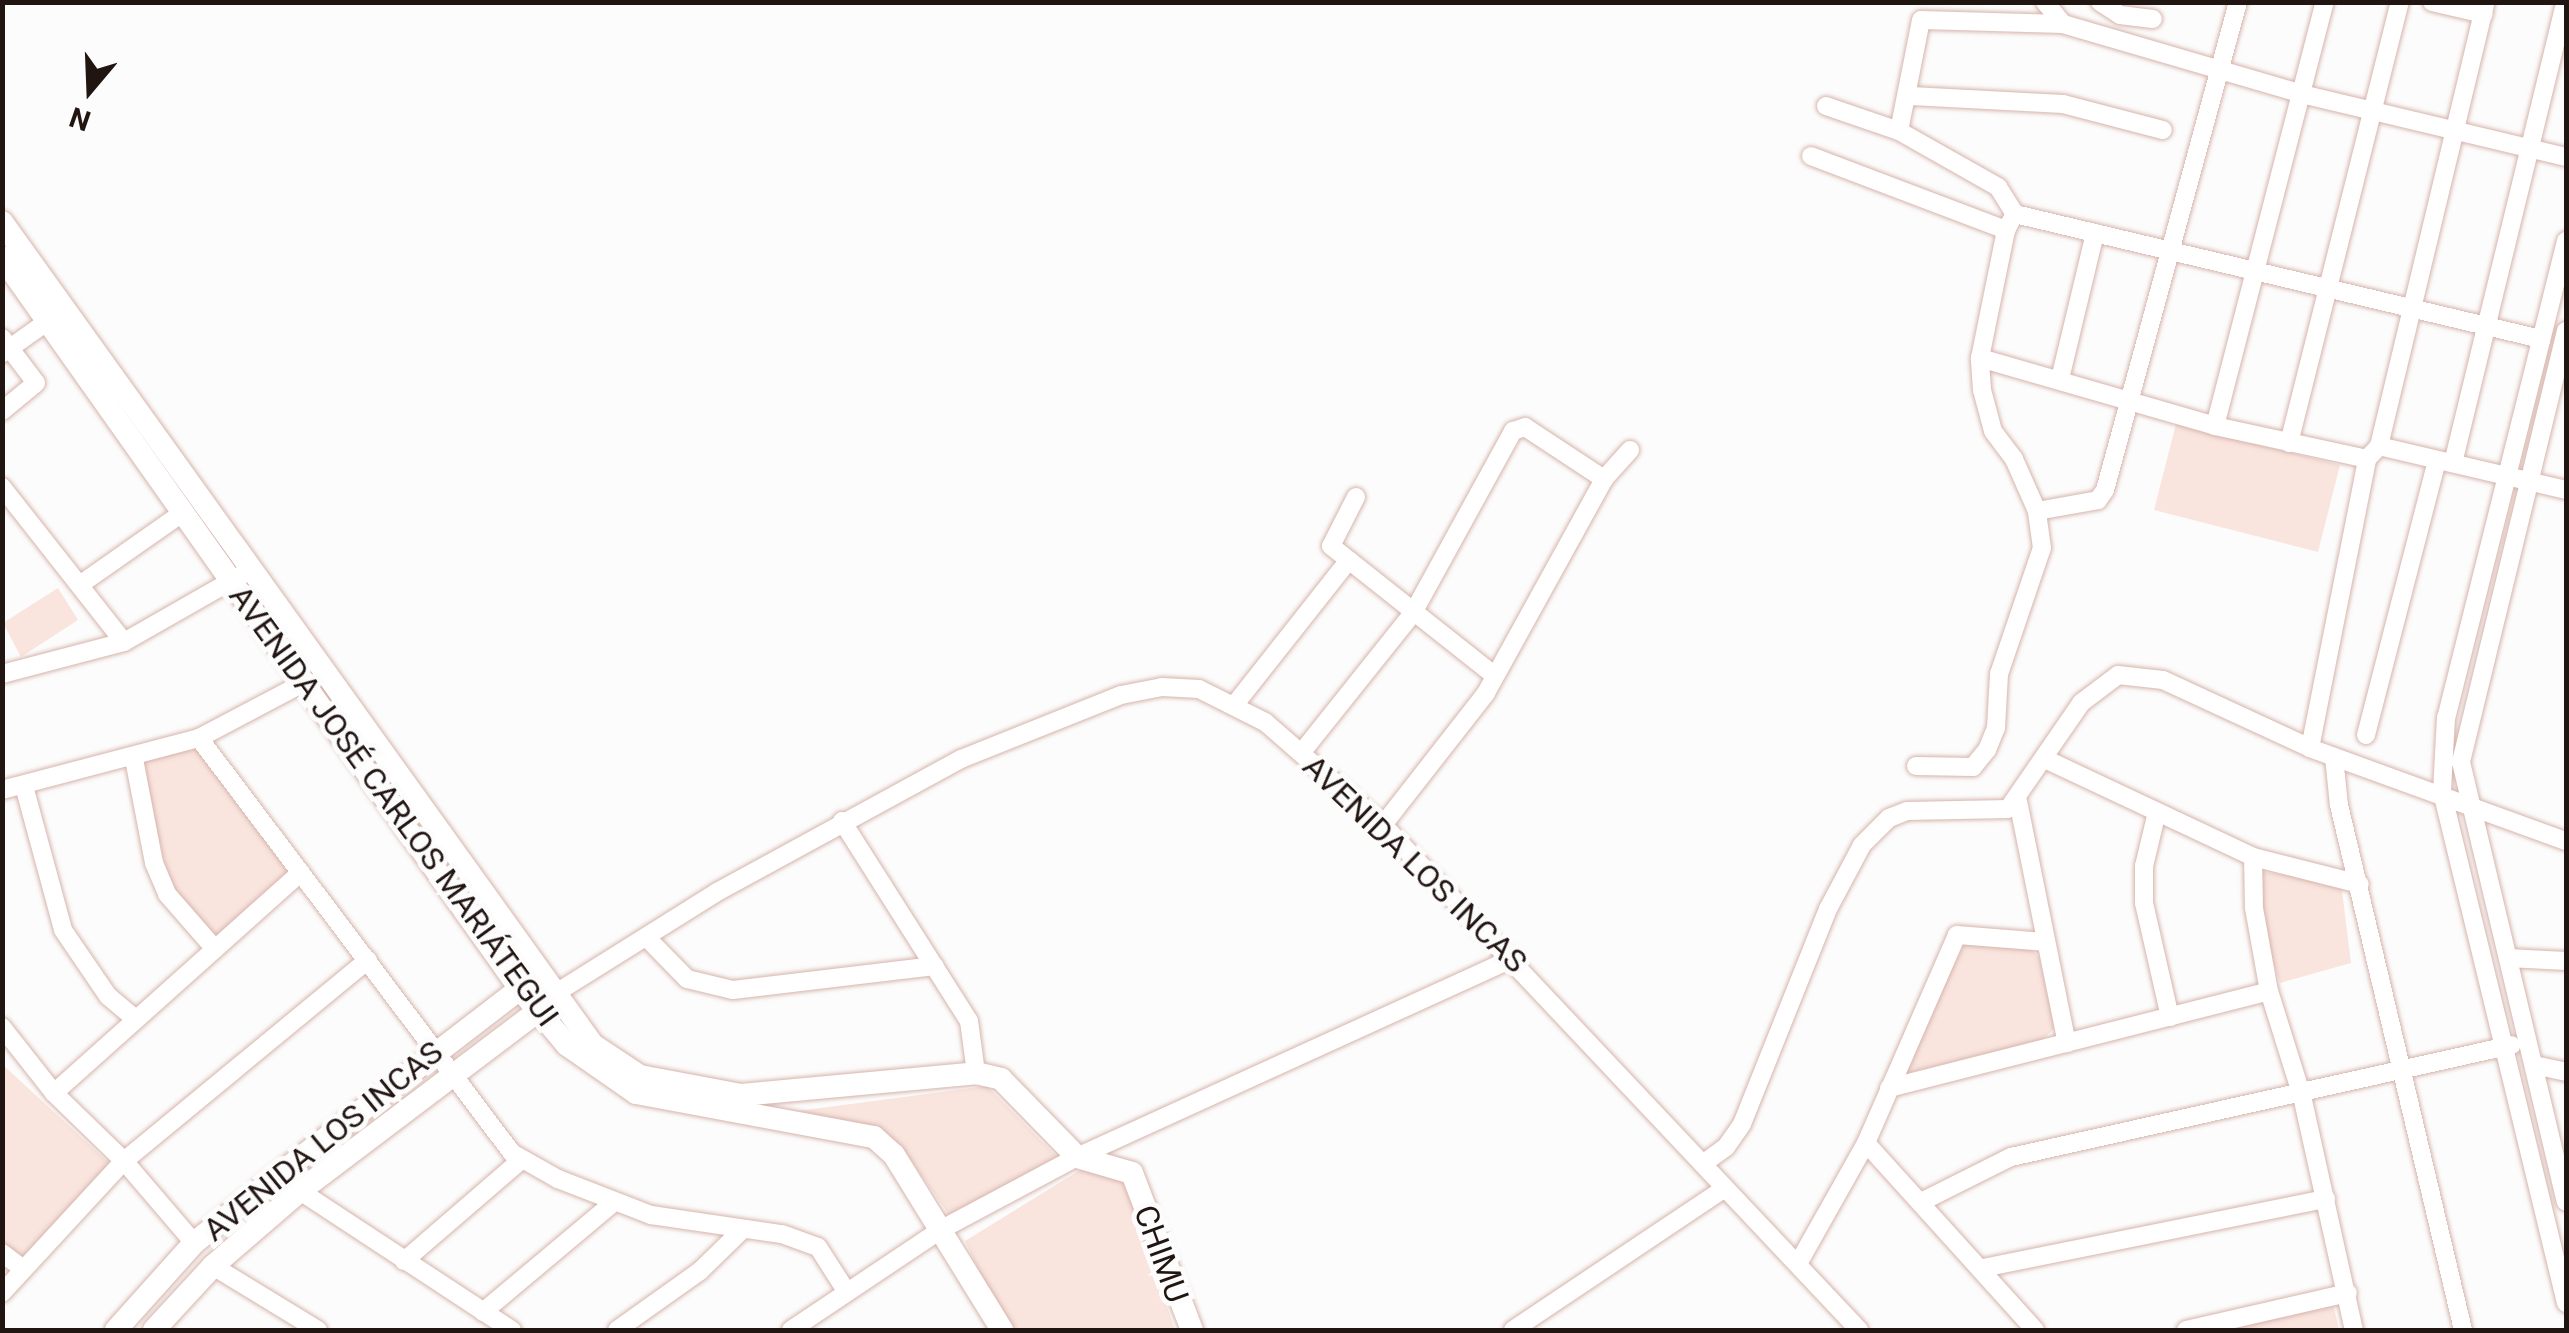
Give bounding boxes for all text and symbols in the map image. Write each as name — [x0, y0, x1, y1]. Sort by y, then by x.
north arrow — [40, 40, 140, 140]
text: N — [65, 100, 95, 138]
street label: AVENIDA JOSÉ CARLOS MARIÁTEGUI — [221, 578, 567, 1034]
street label: AVENIDA LOS INCAS — [1295, 747, 1535, 981]
street label: AVENIDA LOS INCAS — [196, 1033, 450, 1249]
street label: CHIMU — [1126, 1200, 1196, 1308]

